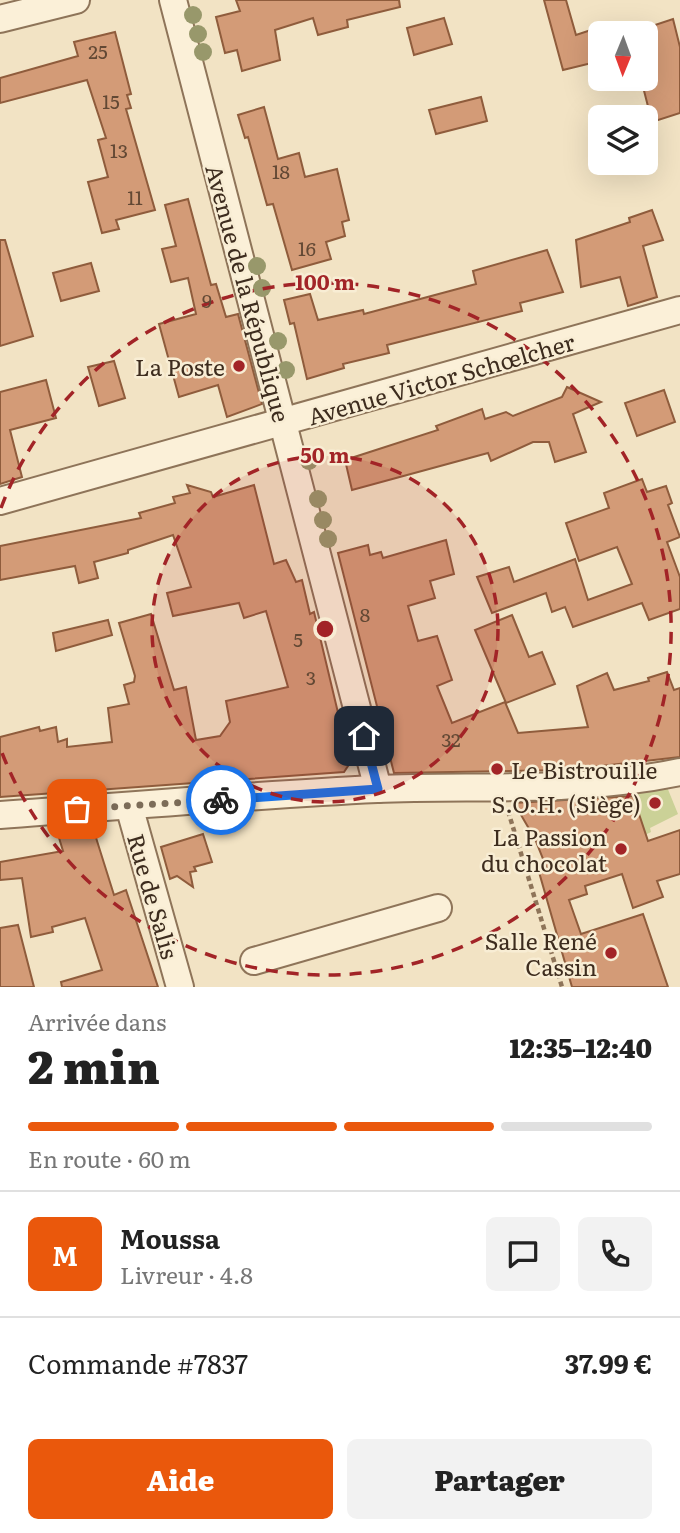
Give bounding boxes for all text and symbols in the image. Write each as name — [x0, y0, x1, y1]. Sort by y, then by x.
north arrow — [588, 21, 658, 91]
map controls — [588, 21, 658, 175]
house number: 25 — [88, 37, 108, 65]
house number: 15 — [102, 87, 120, 115]
button: layers — [588, 105, 658, 175]
house number: 13 — [110, 136, 128, 164]
house number: 18 — [272, 157, 290, 185]
street label: Avenue de la République — [198, 160, 300, 426]
house number: 11 — [127, 183, 143, 211]
house number: 16 — [298, 234, 316, 262]
text: 100 m — [295, 265, 355, 296]
house number: 9 — [202, 286, 212, 314]
street label: Avenue Victor Schœlcher — [304, 324, 579, 432]
place label: La Poste — [135, 349, 225, 383]
marker: La Poste — [231, 358, 247, 374]
text: 50 m — [300, 438, 350, 469]
house number: 8 — [360, 600, 370, 628]
centre of rings — [313, 617, 337, 641]
house number: 5 — [293, 625, 303, 653]
house number: 3 — [306, 663, 316, 691]
pin — [334, 706, 394, 766]
icon: home — [345, 717, 383, 755]
house number: 32 — [441, 725, 461, 753]
place label: Le Bistrouille — [511, 752, 657, 786]
marker: Le Bistrouille — [489, 761, 505, 777]
courier — [186, 765, 256, 835]
pin — [47, 779, 107, 839]
icon: bike — [202, 781, 240, 819]
place label: S.O.H. (Siège) — [492, 786, 641, 820]
icon: bag — [58, 790, 96, 828]
marker: S.O.H. (Siège) — [647, 795, 663, 811]
place label: La Passion du chocolat — [481, 819, 608, 879]
street label: Rue de Salis — [120, 829, 188, 963]
marker: La Passion du chocolat — [613, 841, 629, 857]
place label: Salle René Cassin — [485, 923, 597, 983]
marker: Salle René Cassin — [603, 945, 619, 961]
text: Arrivée dans — [28, 1004, 166, 1038]
text: 12:35–12:40 — [510, 1027, 652, 1066]
text: 2 min — [28, 1030, 160, 1098]
text: En route · 60 m — [28, 1141, 191, 1175]
button: chat — [486, 1217, 560, 1291]
button: phone — [578, 1217, 652, 1291]
text: Moussa — [120, 1218, 220, 1257]
text: M — [52, 1235, 78, 1274]
text: Livreur · 4.8 — [120, 1257, 253, 1291]
text: Commande #7837 — [28, 1343, 248, 1382]
text: 37.99 € — [565, 1343, 652, 1382]
button: Aide — [28, 1439, 333, 1519]
button: Partager — [347, 1439, 652, 1519]

